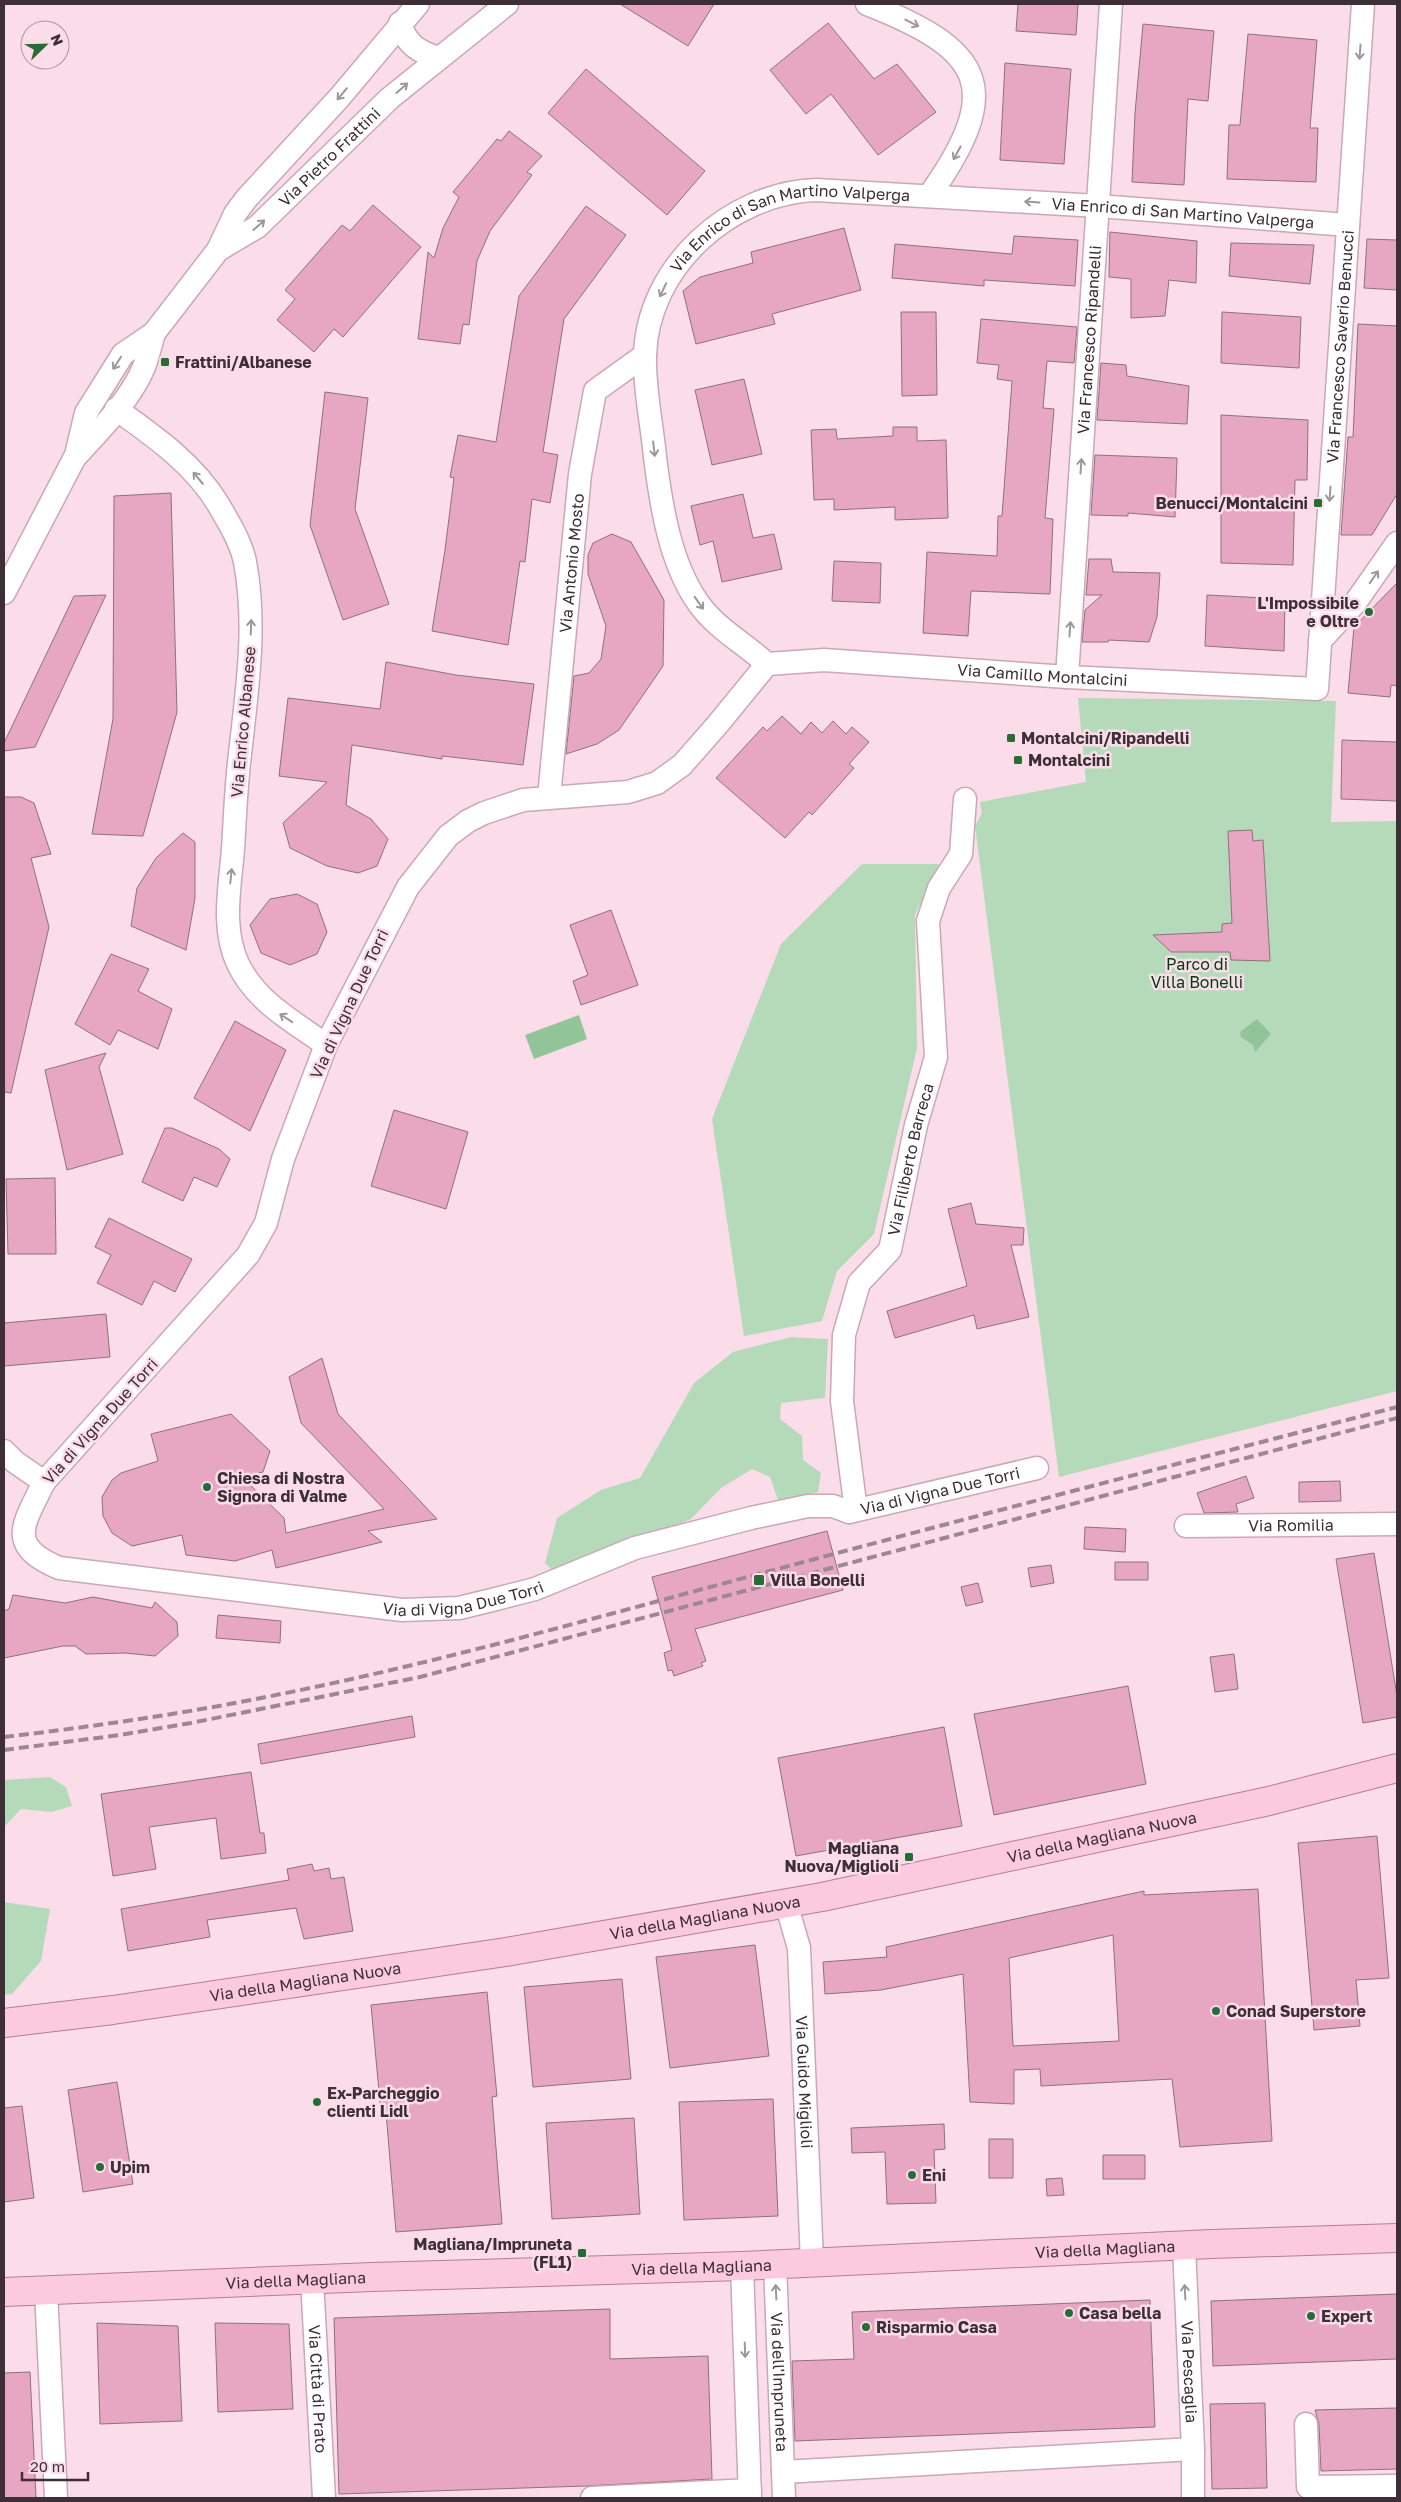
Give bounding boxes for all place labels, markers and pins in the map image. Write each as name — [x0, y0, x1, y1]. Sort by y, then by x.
place label: Frattini/Albanese — [175, 352, 312, 372]
marker: Frattini/Albanese — [159, 356, 171, 368]
place label: Benucci/Montalcini — [1155, 493, 1308, 513]
marker: Benucci/Montalcini — [1312, 497, 1324, 509]
place label: L'Impossibile e Oltre — [1257, 593, 1359, 631]
marker: L'Impossibile e Oltre — [1363, 606, 1375, 618]
place label: Montalcini/Ripandelli — [1021, 728, 1190, 748]
marker: Montalcini/Ripandelli — [1005, 732, 1017, 744]
place label: Montalcini — [1028, 750, 1110, 770]
marker: Montalcini — [1012, 754, 1024, 766]
place label: Chiesa di Nostra Signora di Valme — [217, 1468, 347, 1506]
marker: Chiesa di Nostra Signora di Valme — [201, 1481, 213, 1493]
place label: Villa Bonelli — [770, 1570, 865, 1590]
marker: Villa Bonelli — [752, 1573, 766, 1587]
place label: Magliana Nuova/Miglioli — [784, 1838, 899, 1876]
marker: Magliana Nuova/Miglioli — [903, 1851, 915, 1863]
place label: Conad Superstore — [1226, 2001, 1366, 2021]
marker: Conad Superstore — [1210, 2005, 1222, 2017]
place label: Ex-Parcheggio clienti Lidl — [327, 2083, 440, 2121]
marker: Ex-Parcheggio clienti Lidl — [311, 2096, 323, 2108]
place label: Upim — [110, 2157, 150, 2177]
marker: Upim — [94, 2161, 106, 2173]
place label: Eni — [922, 2165, 946, 2185]
marker: Eni — [906, 2169, 918, 2181]
place label: Magliana/Impruneta (FL1) — [413, 2234, 572, 2272]
marker: Magliana/Impruneta (FL1) — [576, 2247, 588, 2259]
place label: Casa bella — [1079, 2303, 1161, 2323]
place label: Expert — [1321, 2306, 1373, 2326]
marker: Casa bella — [1063, 2307, 1075, 2319]
marker: Expert — [1305, 2310, 1317, 2322]
place label: Risparmio Casa — [876, 2317, 997, 2337]
marker: Risparmio Casa — [860, 2321, 872, 2333]

